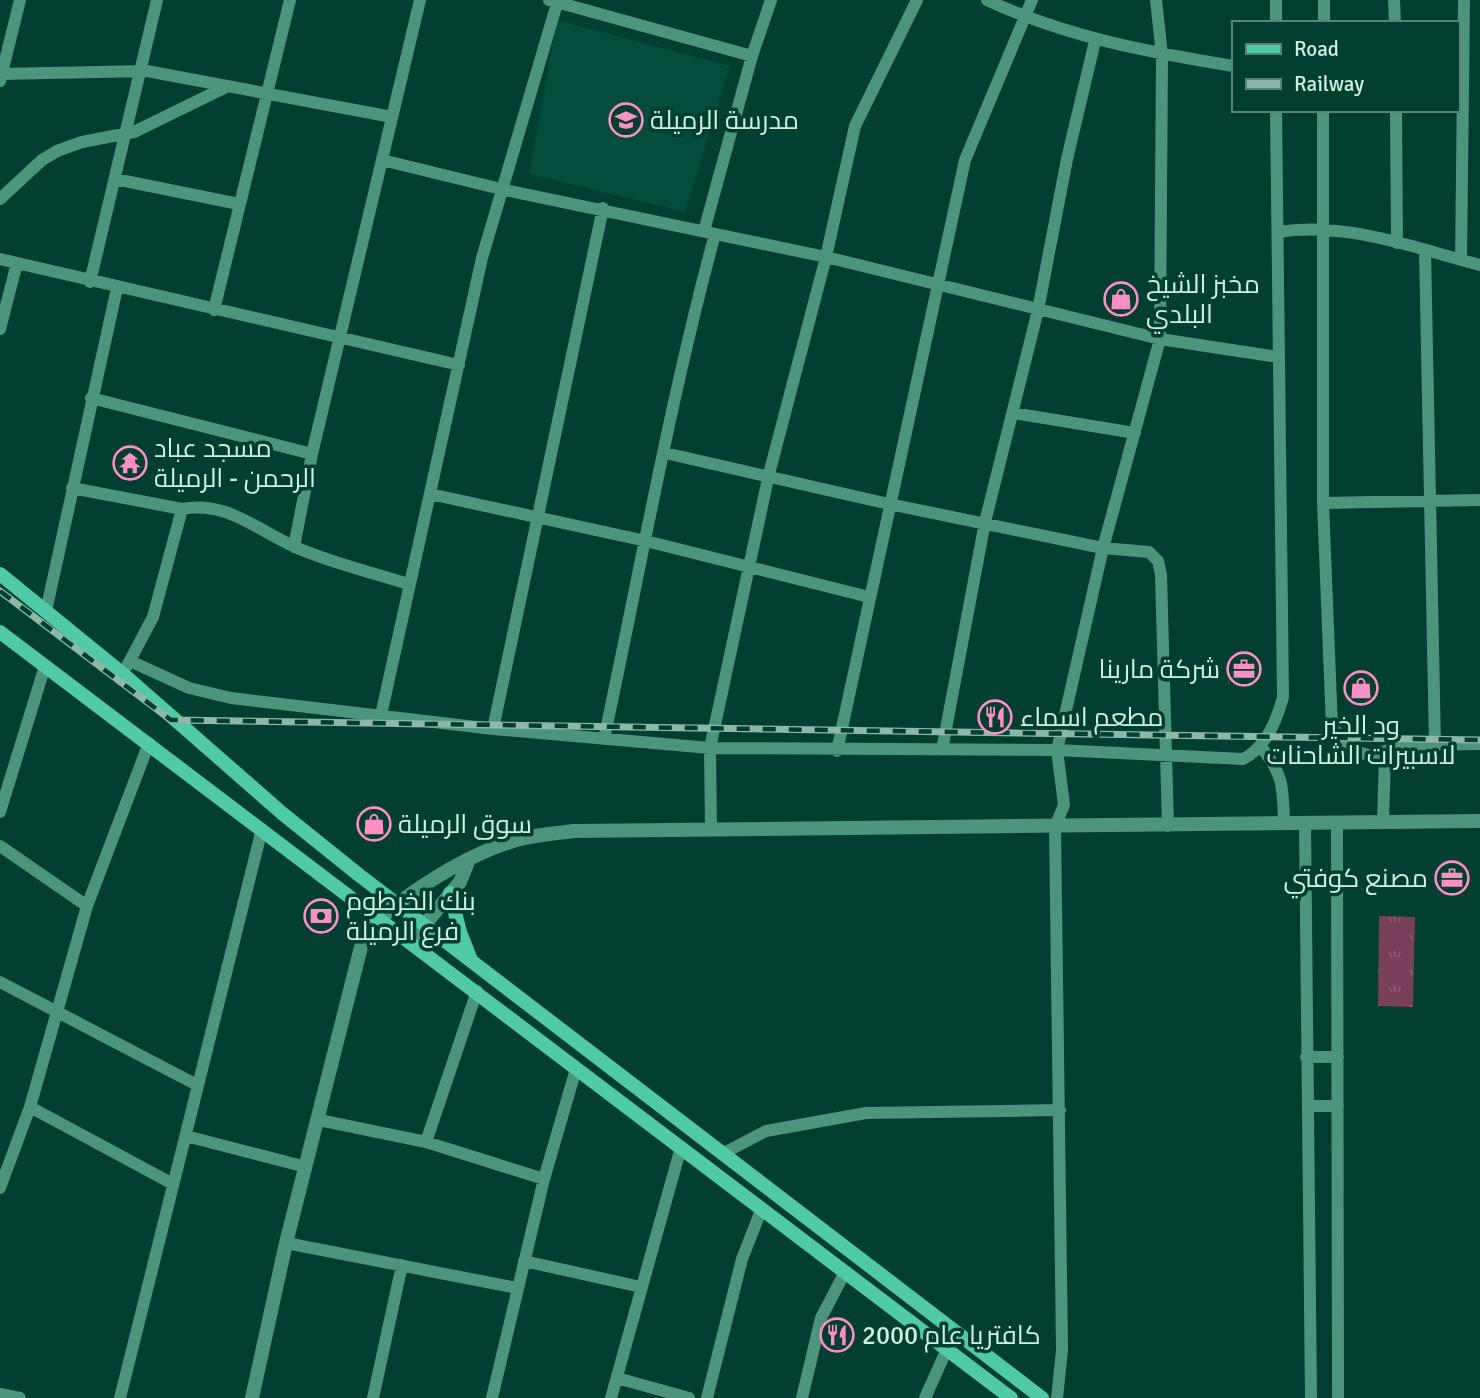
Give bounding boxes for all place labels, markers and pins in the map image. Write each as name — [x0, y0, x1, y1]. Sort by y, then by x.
school or university icon: مدرسة الرميلة — [607, 101, 645, 139]
place label: مدرسة الرميلة — [650, 105, 799, 137]
place label: مخبز الشيخ البلدي — [1146, 269, 1260, 334]
shop icon: مخبز الشيخ البلدي — [1102, 280, 1140, 318]
place label: مسجد عباد الرحمن - الرميلة — [154, 433, 316, 495]
temple icon: مسجد عباد الرحمن - الرميلة — [111, 444, 149, 482]
office icon: شركة مارينا — [1225, 650, 1263, 688]
place label: شركة مارينا — [1099, 654, 1220, 686]
shop icon: ود الخير لاسبيرات الشاحنات — [1342, 669, 1380, 707]
restaurant icon: مطعم اسماء — [976, 698, 1014, 736]
place label: مطعم اسماء — [1020, 702, 1163, 735]
place label: ود الخير لاسبيرات الشاحنات — [1266, 710, 1456, 772]
shop icon: سوق الرميلة — [355, 805, 393, 843]
place label: سوق الرميلة — [398, 809, 532, 841]
office icon: مصنع كوفتي — [1433, 859, 1471, 897]
place label: مصنع كوفتي — [1283, 863, 1428, 899]
place label: بنك الخرطوم فرع الرميلة — [346, 886, 476, 948]
bank icon: بنك الخرطوم فرع الرميلة — [302, 897, 340, 935]
restaurant icon: كافتريا عام 2000 — [818, 1316, 856, 1354]
place label: كافتريا عام 2000 — [862, 1320, 1041, 1353]

